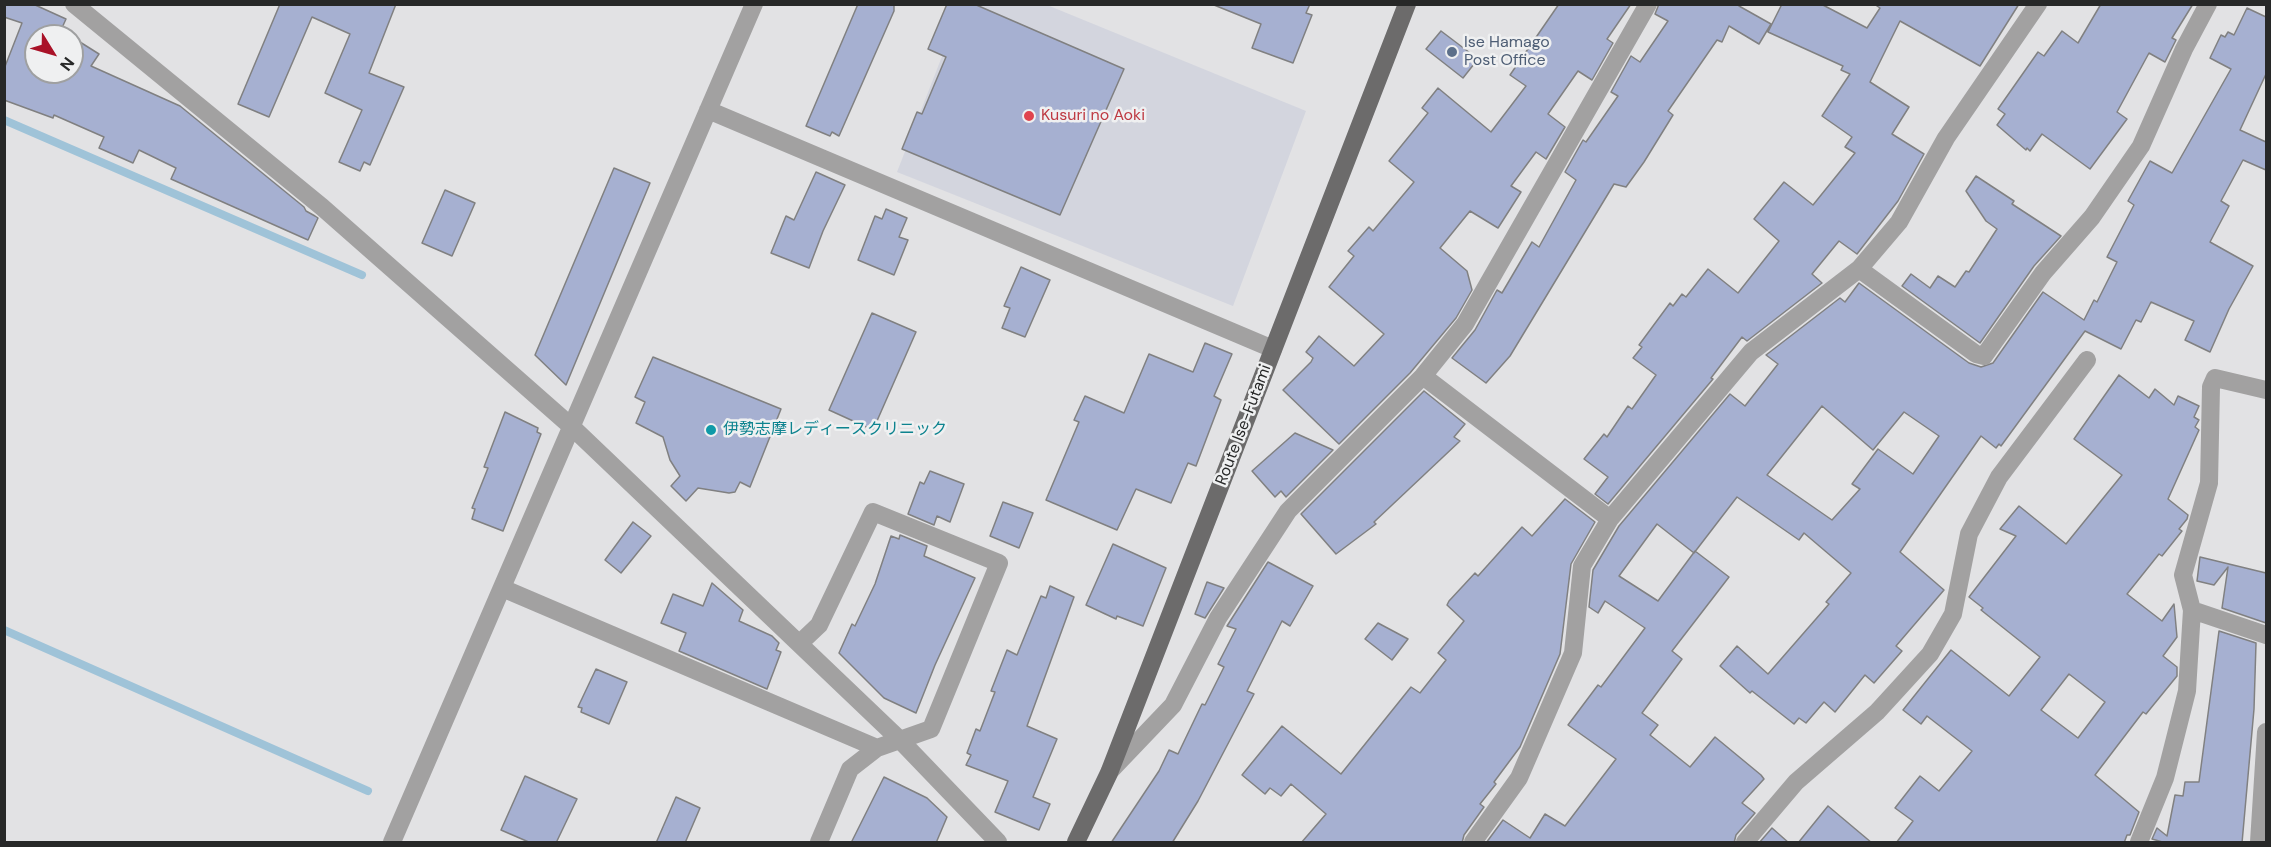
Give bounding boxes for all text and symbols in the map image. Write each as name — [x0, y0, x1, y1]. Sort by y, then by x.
north arrow — [24, 24, 84, 84]
place label: Ise Hamago Post Office — [1464, 33, 1550, 71]
marker: Ise Hamago Post Office — [1445, 45, 1459, 59]
text: N — [55, 53, 79, 75]
place label: Kusuri no Aoki — [1041, 106, 1145, 126]
marker: Kusuri no Aoki — [1022, 109, 1036, 123]
street label: Route Ise-Futami — [1212, 362, 1276, 488]
place label: 伊勢志摩レディースクリニック — [723, 420, 947, 440]
marker: 伊勢志摩レディースクリニック — [704, 423, 718, 437]

